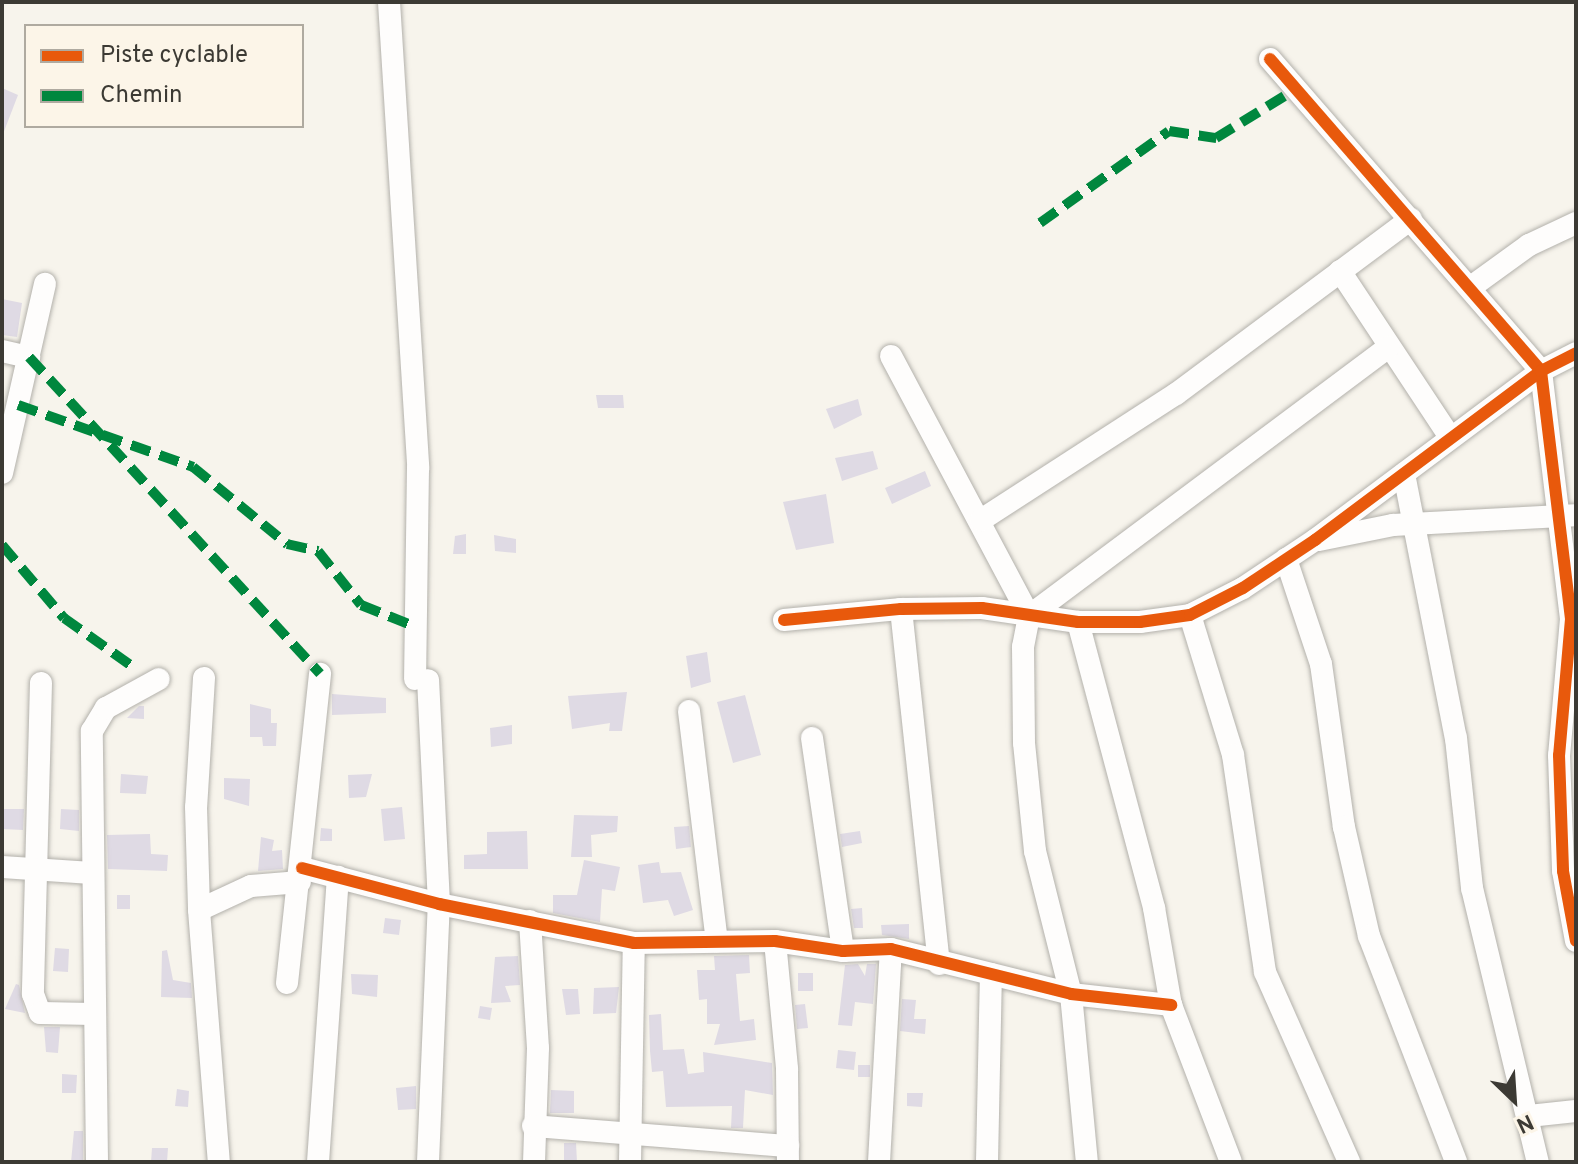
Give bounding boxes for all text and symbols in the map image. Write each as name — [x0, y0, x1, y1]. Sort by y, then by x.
legend — [24, 24, 304, 128]
text: Piste cyclable — [100, 41, 248, 71]
text: Chemin — [100, 81, 183, 111]
north arrow — [1474, 1060, 1554, 1140]
text: N — [1511, 1107, 1537, 1138]

